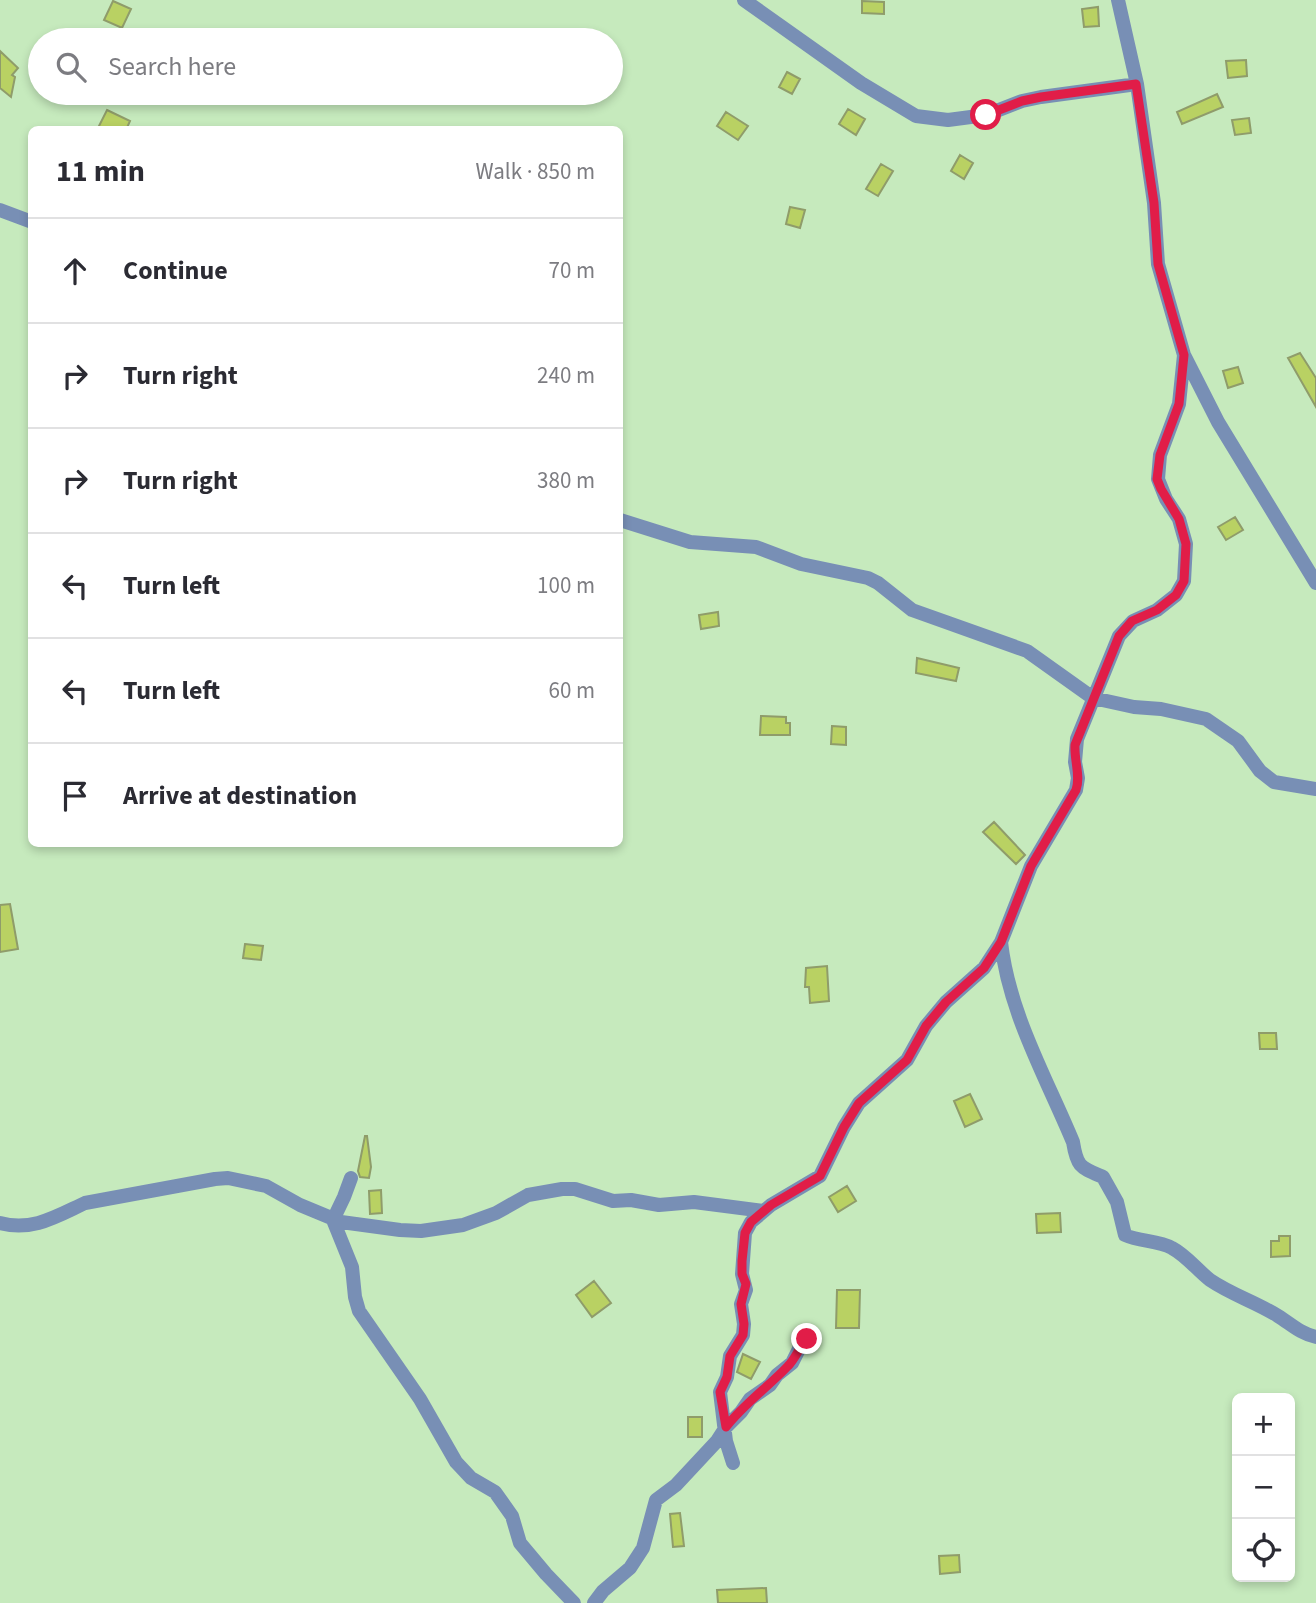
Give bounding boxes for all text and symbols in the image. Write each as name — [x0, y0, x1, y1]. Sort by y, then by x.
search box — [28, 28, 623, 105]
icon: search — [52, 48, 90, 86]
text: Search here — [108, 48, 236, 85]
route start — [970, 99, 1001, 130]
text: 11 min — [56, 150, 145, 193]
text: Walk · 850 m — [476, 155, 595, 188]
icon: ahead — [56, 252, 94, 290]
text: Continue — [123, 252, 228, 289]
text: 70 m — [548, 254, 595, 287]
icon: right — [56, 357, 94, 395]
text: Turn right — [123, 357, 238, 394]
text: 240 m — [537, 359, 595, 392]
icon: right — [56, 462, 94, 500]
text: Turn right — [123, 462, 238, 499]
text: 380 m — [537, 464, 595, 497]
icon: left — [56, 567, 94, 605]
text: Turn left — [123, 567, 220, 604]
text: 100 m — [537, 569, 595, 602]
icon: left — [56, 672, 94, 710]
text: Turn left — [123, 672, 220, 709]
text: 60 m — [548, 674, 595, 707]
icon: arrive — [56, 777, 94, 815]
text: Arrive at destination — [123, 777, 357, 814]
route end — [791, 1323, 822, 1354]
map controls — [1232, 1393, 1295, 1582]
button: + — [1232, 1393, 1295, 1456]
button: − — [1232, 1456, 1295, 1519]
button: locate — [1232, 1519, 1295, 1582]

